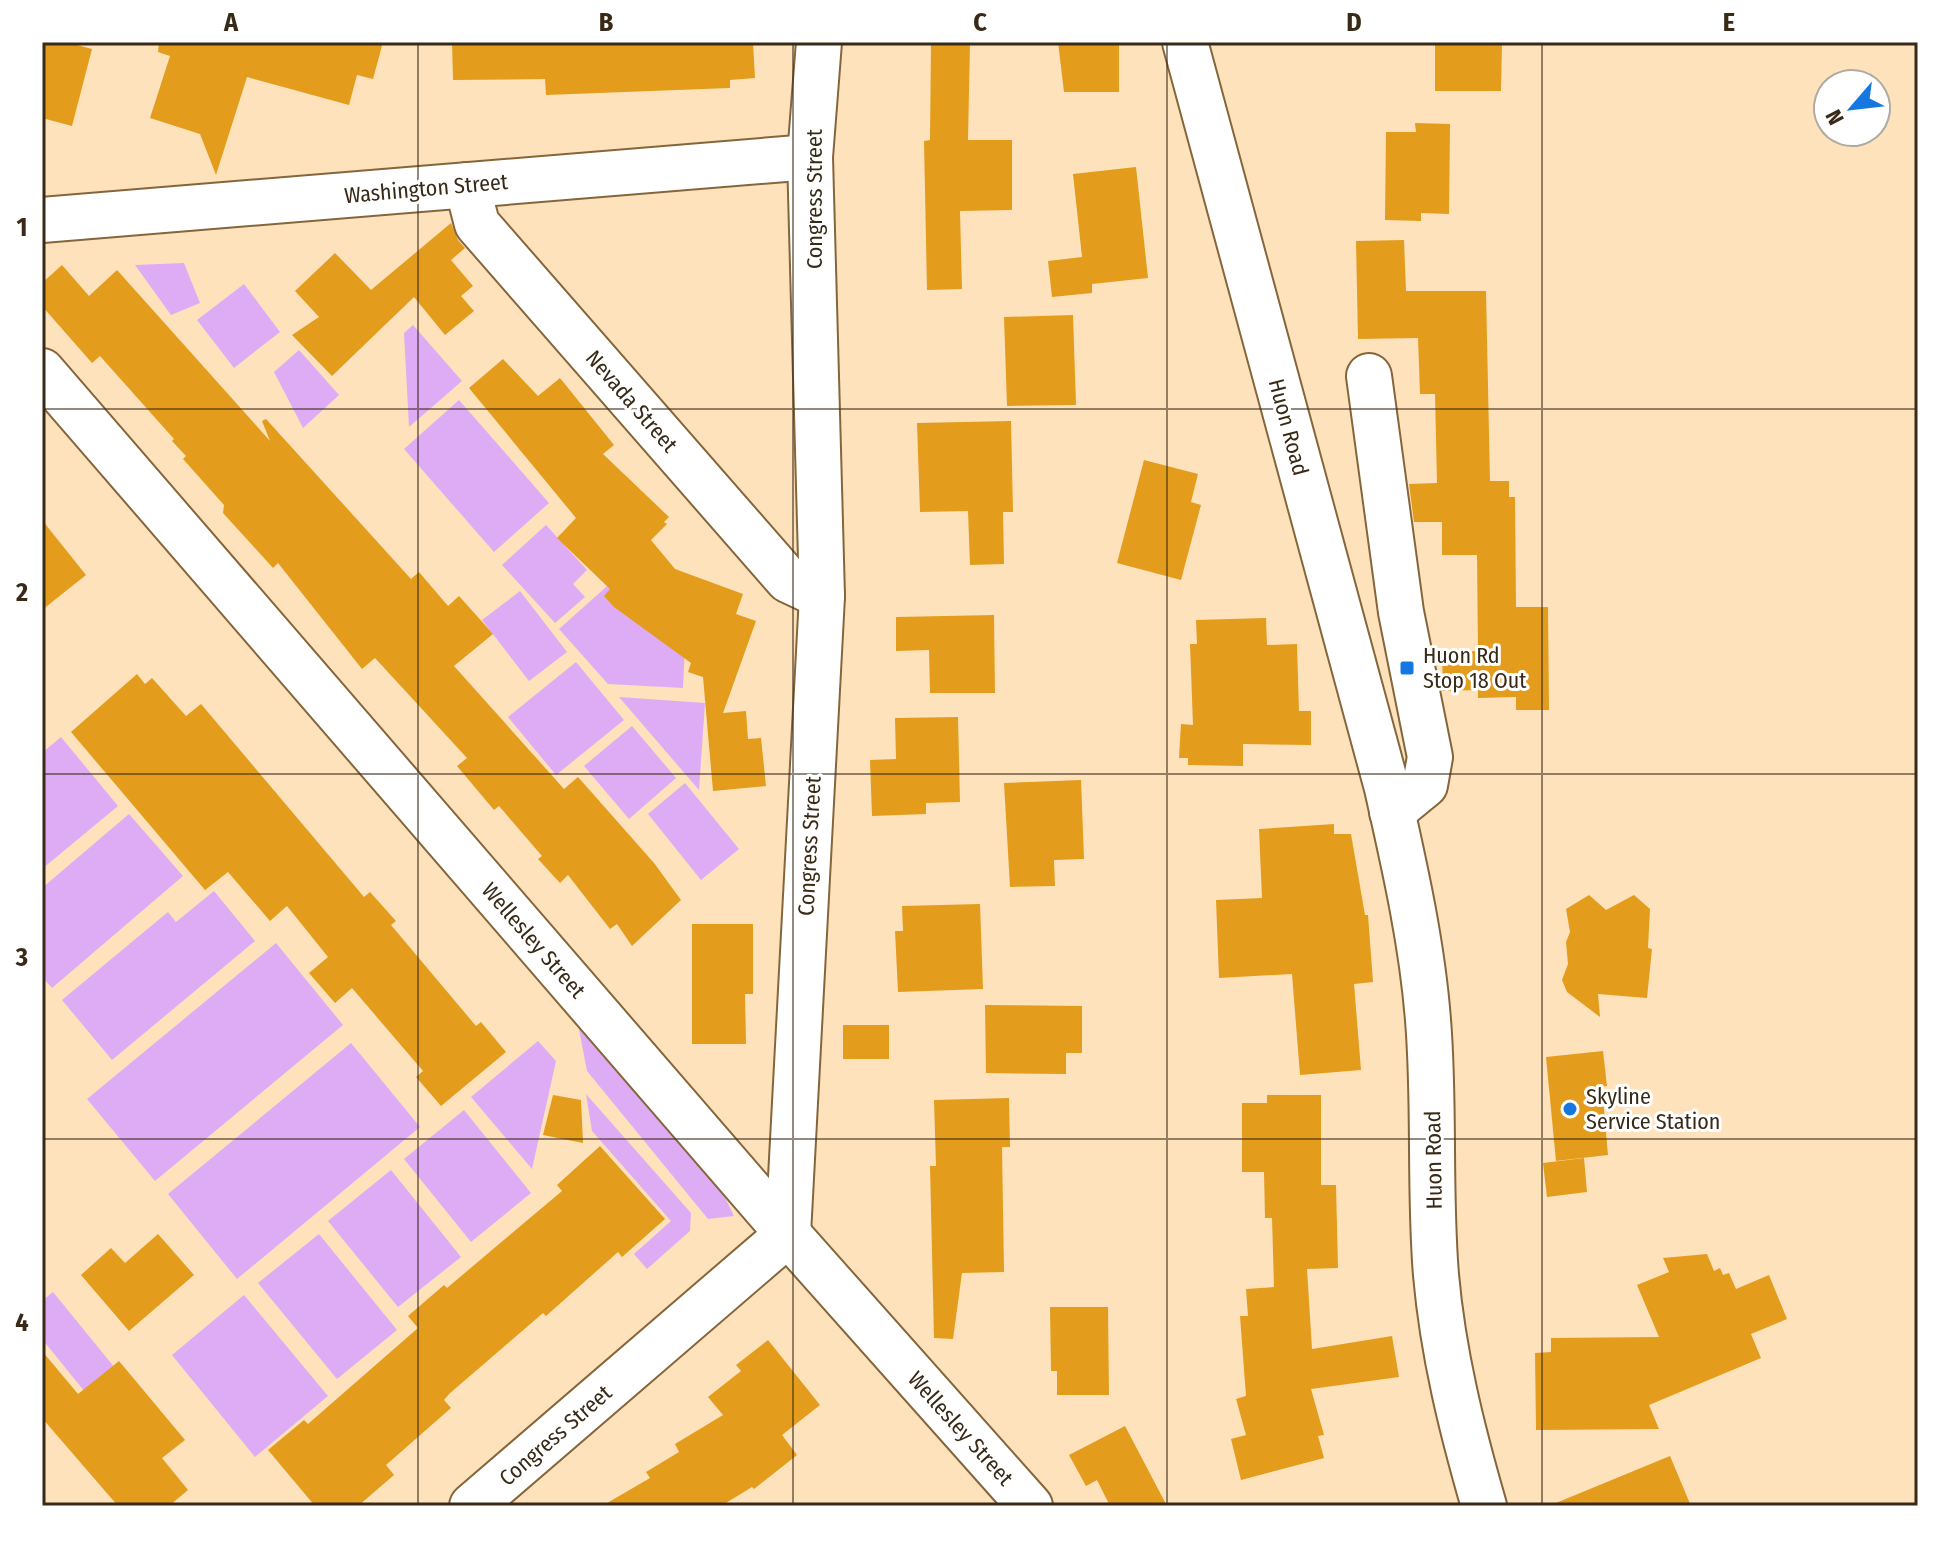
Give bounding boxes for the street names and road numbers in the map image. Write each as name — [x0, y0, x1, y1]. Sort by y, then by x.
street label: Congress Street — [801, 128, 828, 269]
street label: Washington Street — [343, 168, 510, 209]
street label: Nevada Street — [580, 345, 684, 458]
street label: Huon Road — [1263, 376, 1314, 478]
street label: Congress Street — [792, 775, 827, 917]
street label: Wellesley Street — [476, 877, 592, 1004]
street label: Huon Road — [1419, 1110, 1448, 1210]
street label: Wellesley Street — [902, 1366, 1020, 1492]
street label: Congress Street — [494, 1379, 618, 1491]

